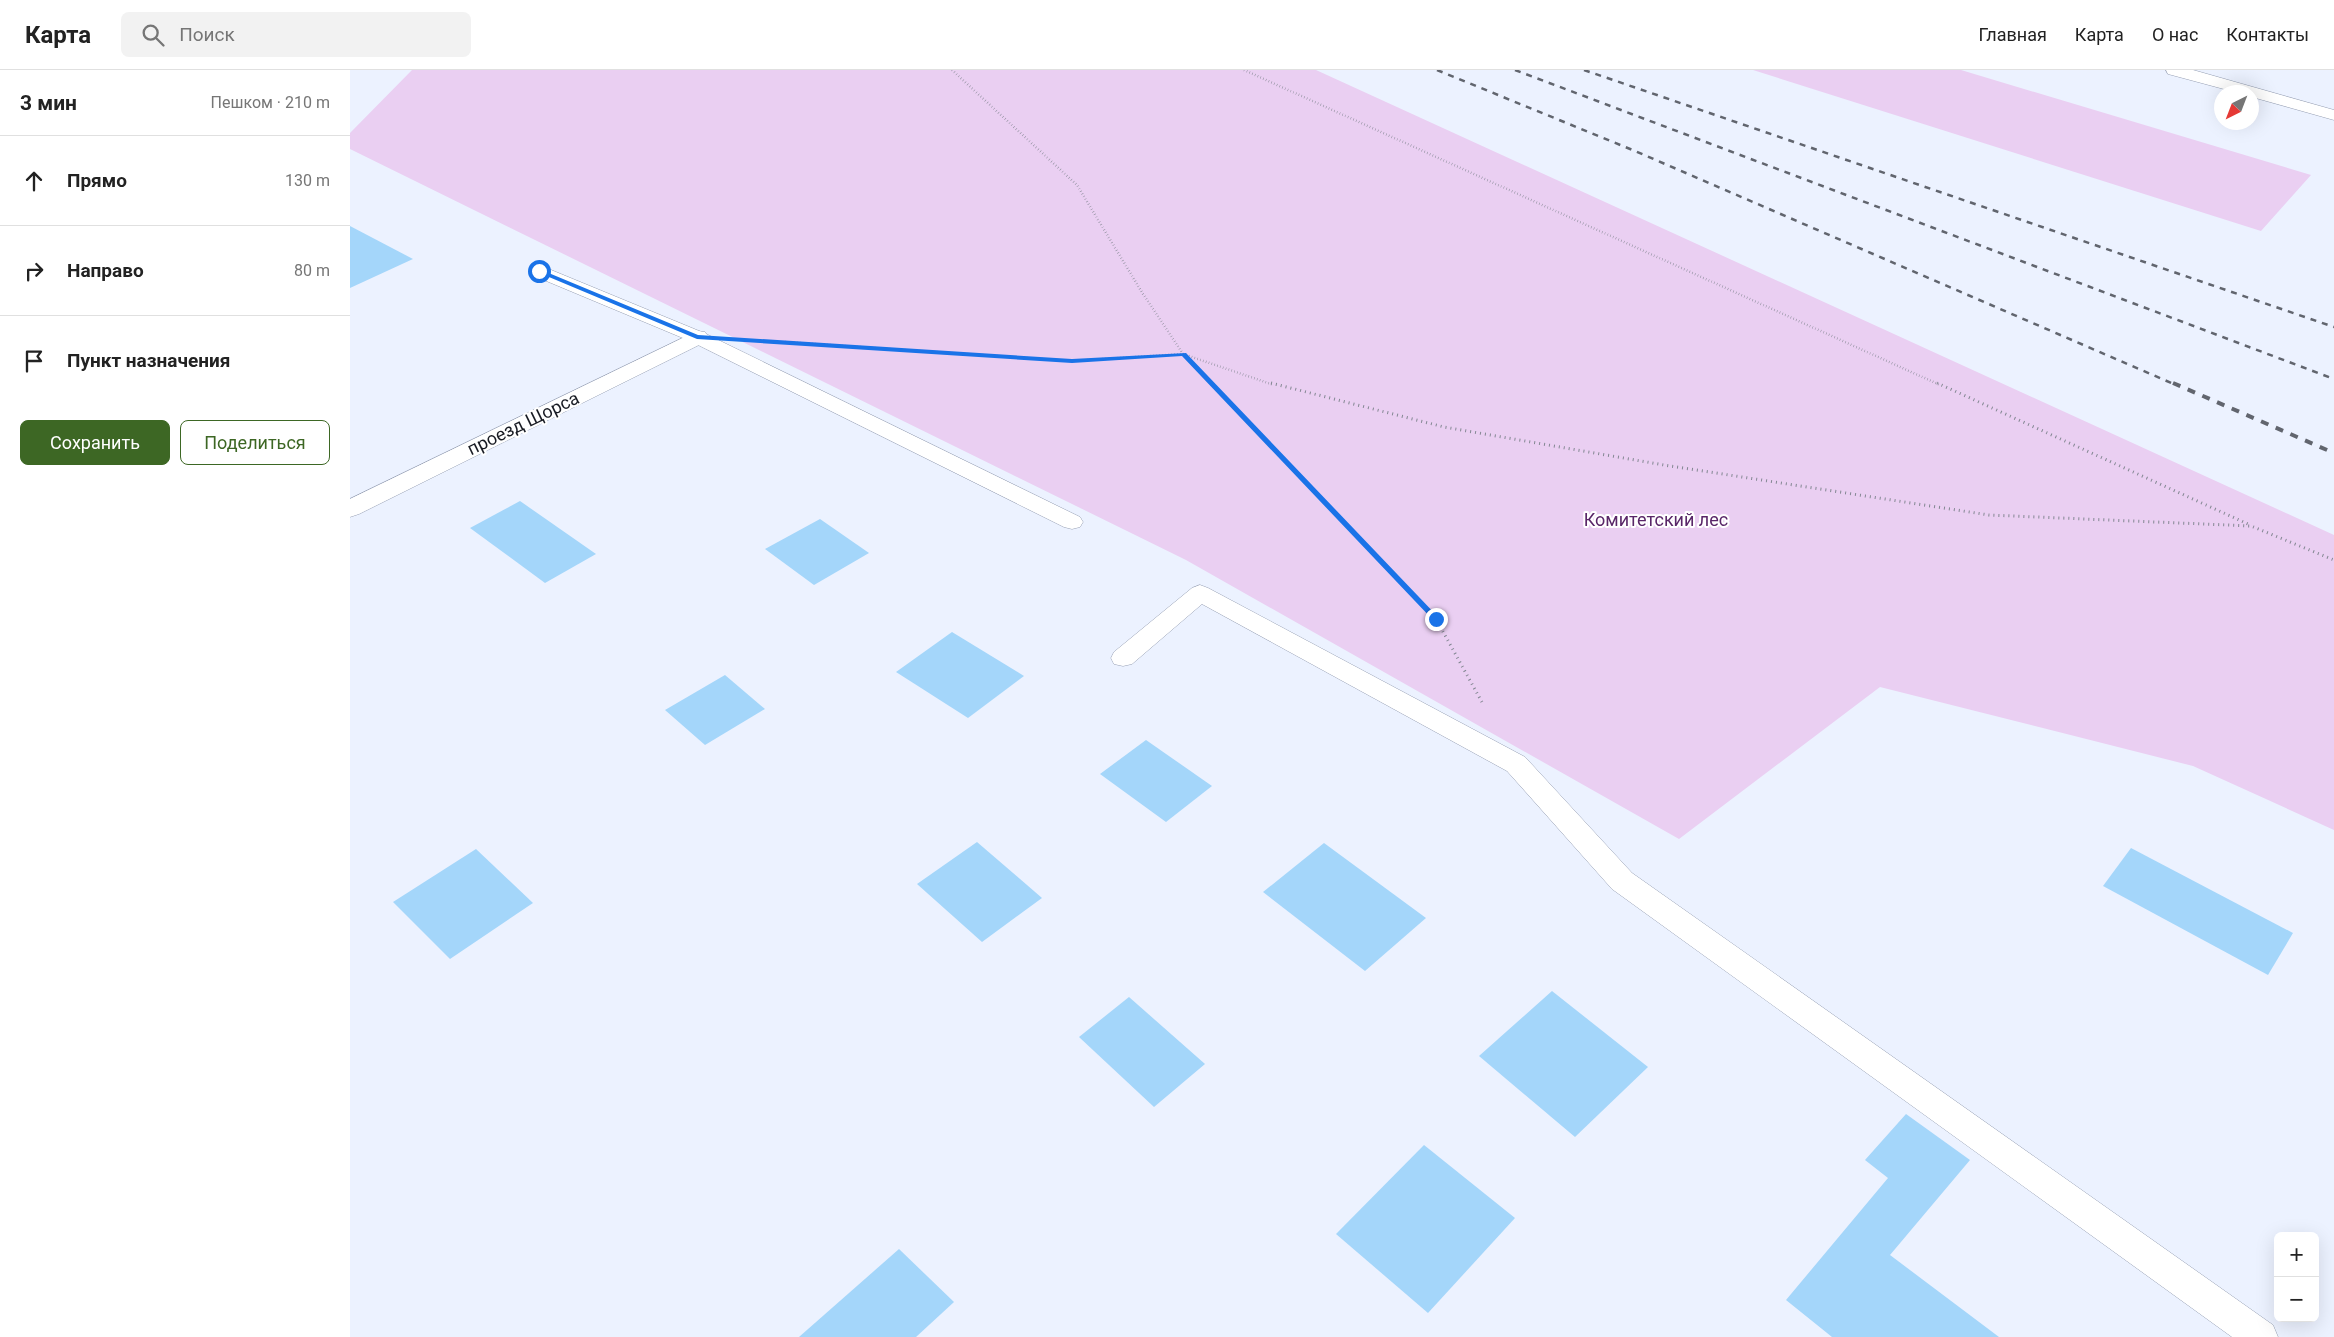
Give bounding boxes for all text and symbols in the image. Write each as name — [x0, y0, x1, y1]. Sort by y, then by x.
search box — [121, 12, 471, 57]
text: Карта — [25, 21, 91, 49]
icon: search — [139, 21, 167, 49]
text: Поиск — [179, 23, 235, 46]
text: Главная — [1978, 24, 2047, 45]
text: Карта — [2075, 24, 2124, 45]
text: О нас — [2152, 24, 2198, 45]
text: Контакты — [2226, 24, 2309, 45]
north arrow — [2214, 85, 2259, 130]
text: 3 мин — [20, 91, 77, 115]
text: Пешком · 210 m — [211, 93, 330, 112]
icon: ahead — [20, 167, 48, 195]
text: Прямо — [67, 169, 127, 192]
text: 130 m — [285, 171, 330, 190]
icon: right — [20, 257, 48, 285]
text: Направо — [67, 259, 144, 282]
route start — [528, 260, 551, 283]
text: 80 m — [294, 261, 330, 280]
icon: arrive — [20, 347, 48, 375]
text: Пункт назначения — [67, 349, 230, 372]
street label: проезд Щорса — [464, 387, 582, 459]
button: Сохранить — [20, 420, 170, 465]
button: Поделиться — [180, 420, 330, 465]
park label: Комитетский лес — [1584, 509, 1728, 530]
route end — [1425, 608, 1448, 631]
map controls — [2274, 1232, 2319, 1322]
button: + — [2274, 1232, 2319, 1277]
button: − — [2274, 1277, 2319, 1322]

